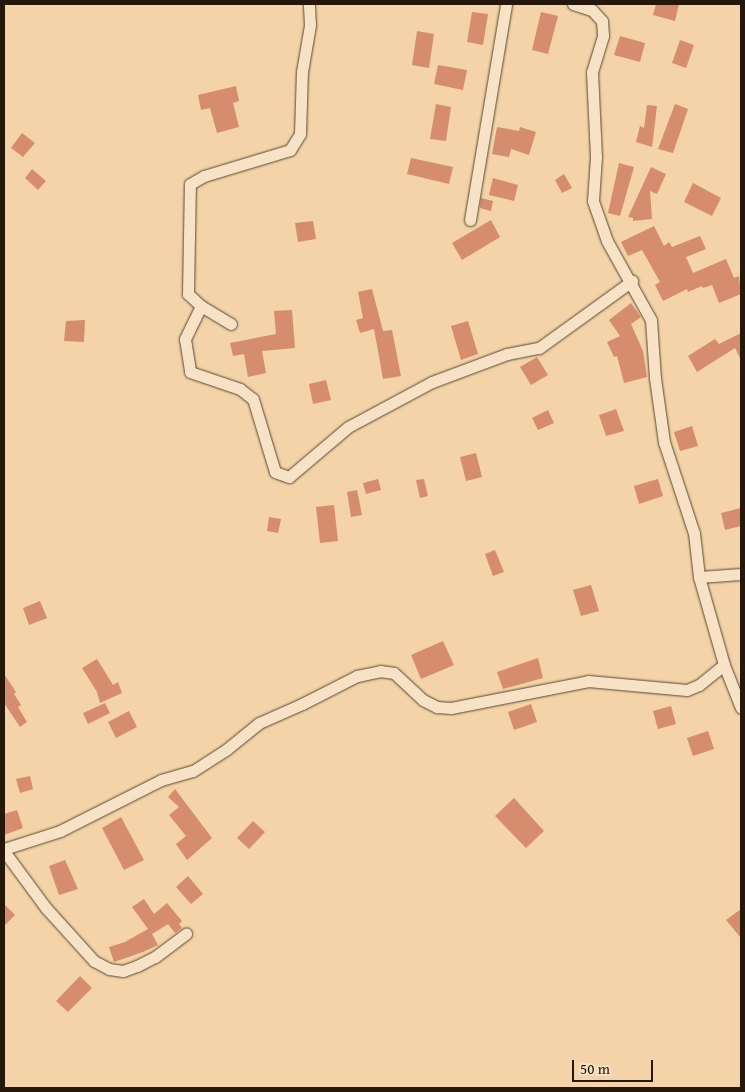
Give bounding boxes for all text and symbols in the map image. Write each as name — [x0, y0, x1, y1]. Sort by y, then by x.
scale bar — [575, 1050, 656, 1082]
text: 50 m — [580, 1058, 610, 1079]

